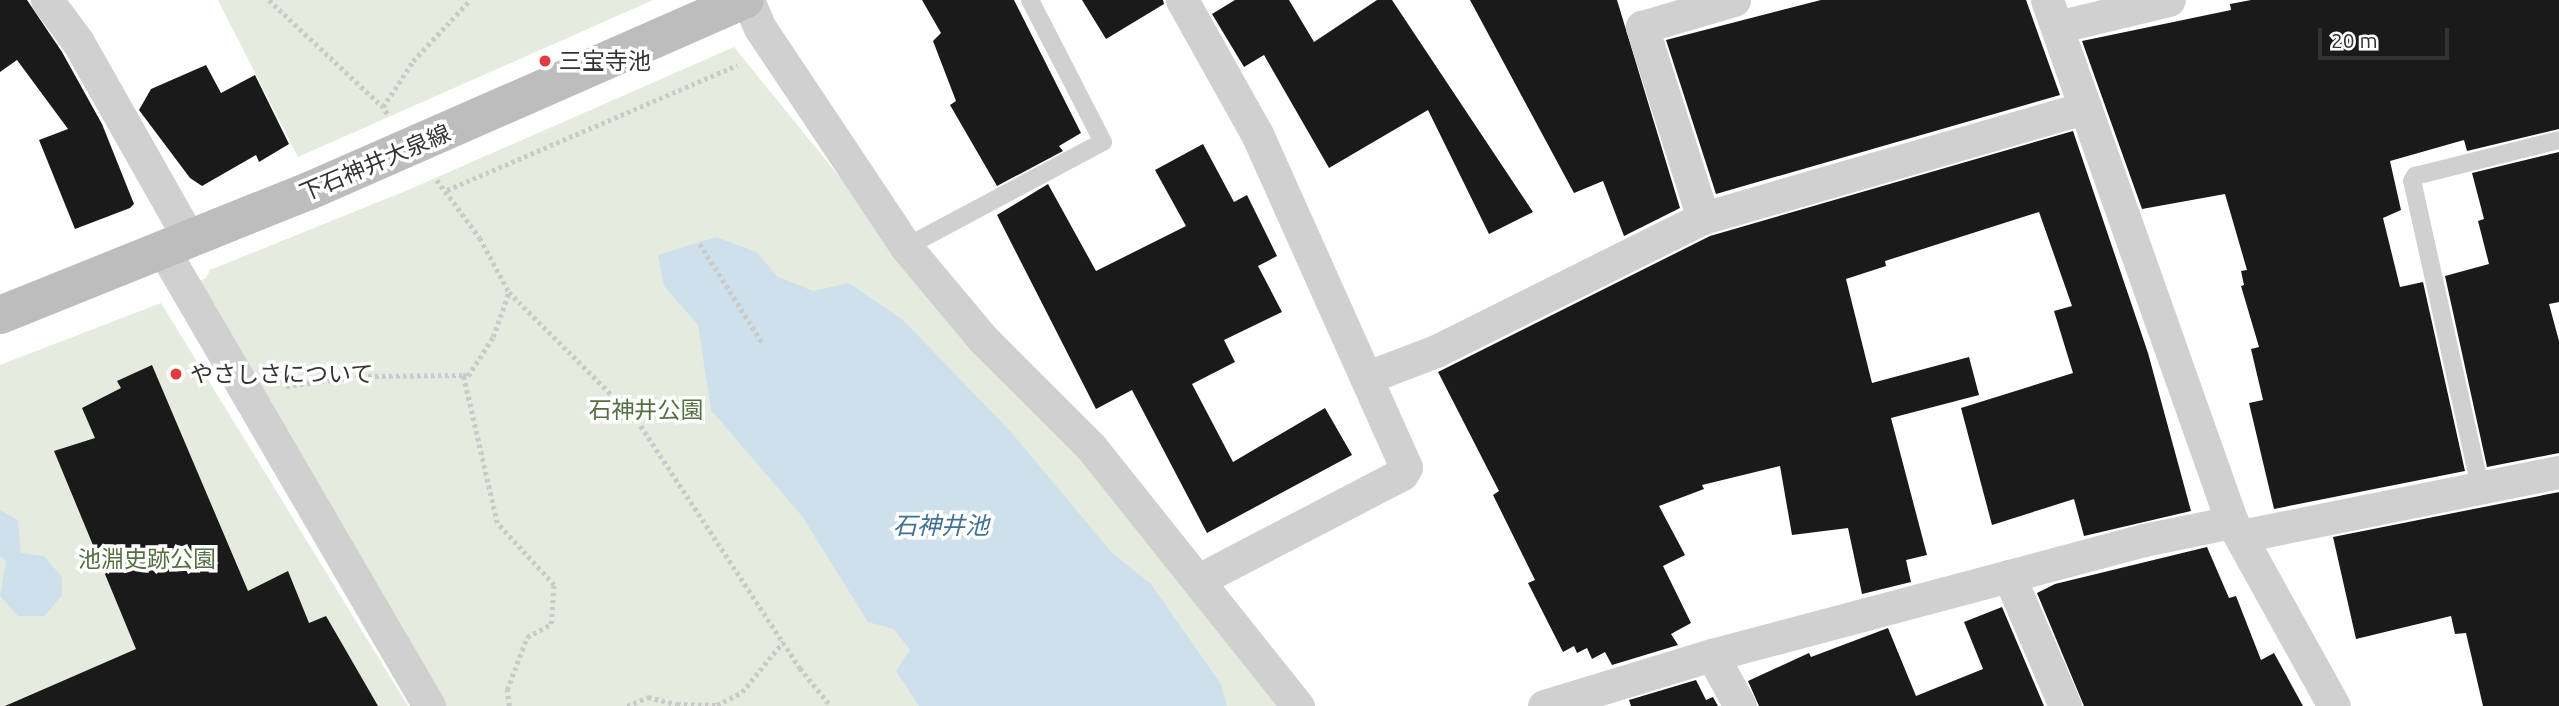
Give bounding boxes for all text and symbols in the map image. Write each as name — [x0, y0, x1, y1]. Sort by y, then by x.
scale bar — [2321, 14, 2452, 58]
text: 20 m — [2331, 28, 2378, 52]
place label: 三宝寺池 — [559, 47, 651, 75]
marker: 三宝寺池 — [537, 53, 553, 69]
street label: 下石神井大泉線 — [296, 119, 454, 207]
place label: やさしさについて — [190, 360, 374, 388]
marker: やさしさについて — [168, 366, 184, 382]
park label: 石神井公園 — [589, 396, 703, 424]
water label: 石神井池 — [893, 512, 989, 540]
park label: 池淵史跡公園 — [78, 545, 216, 573]

